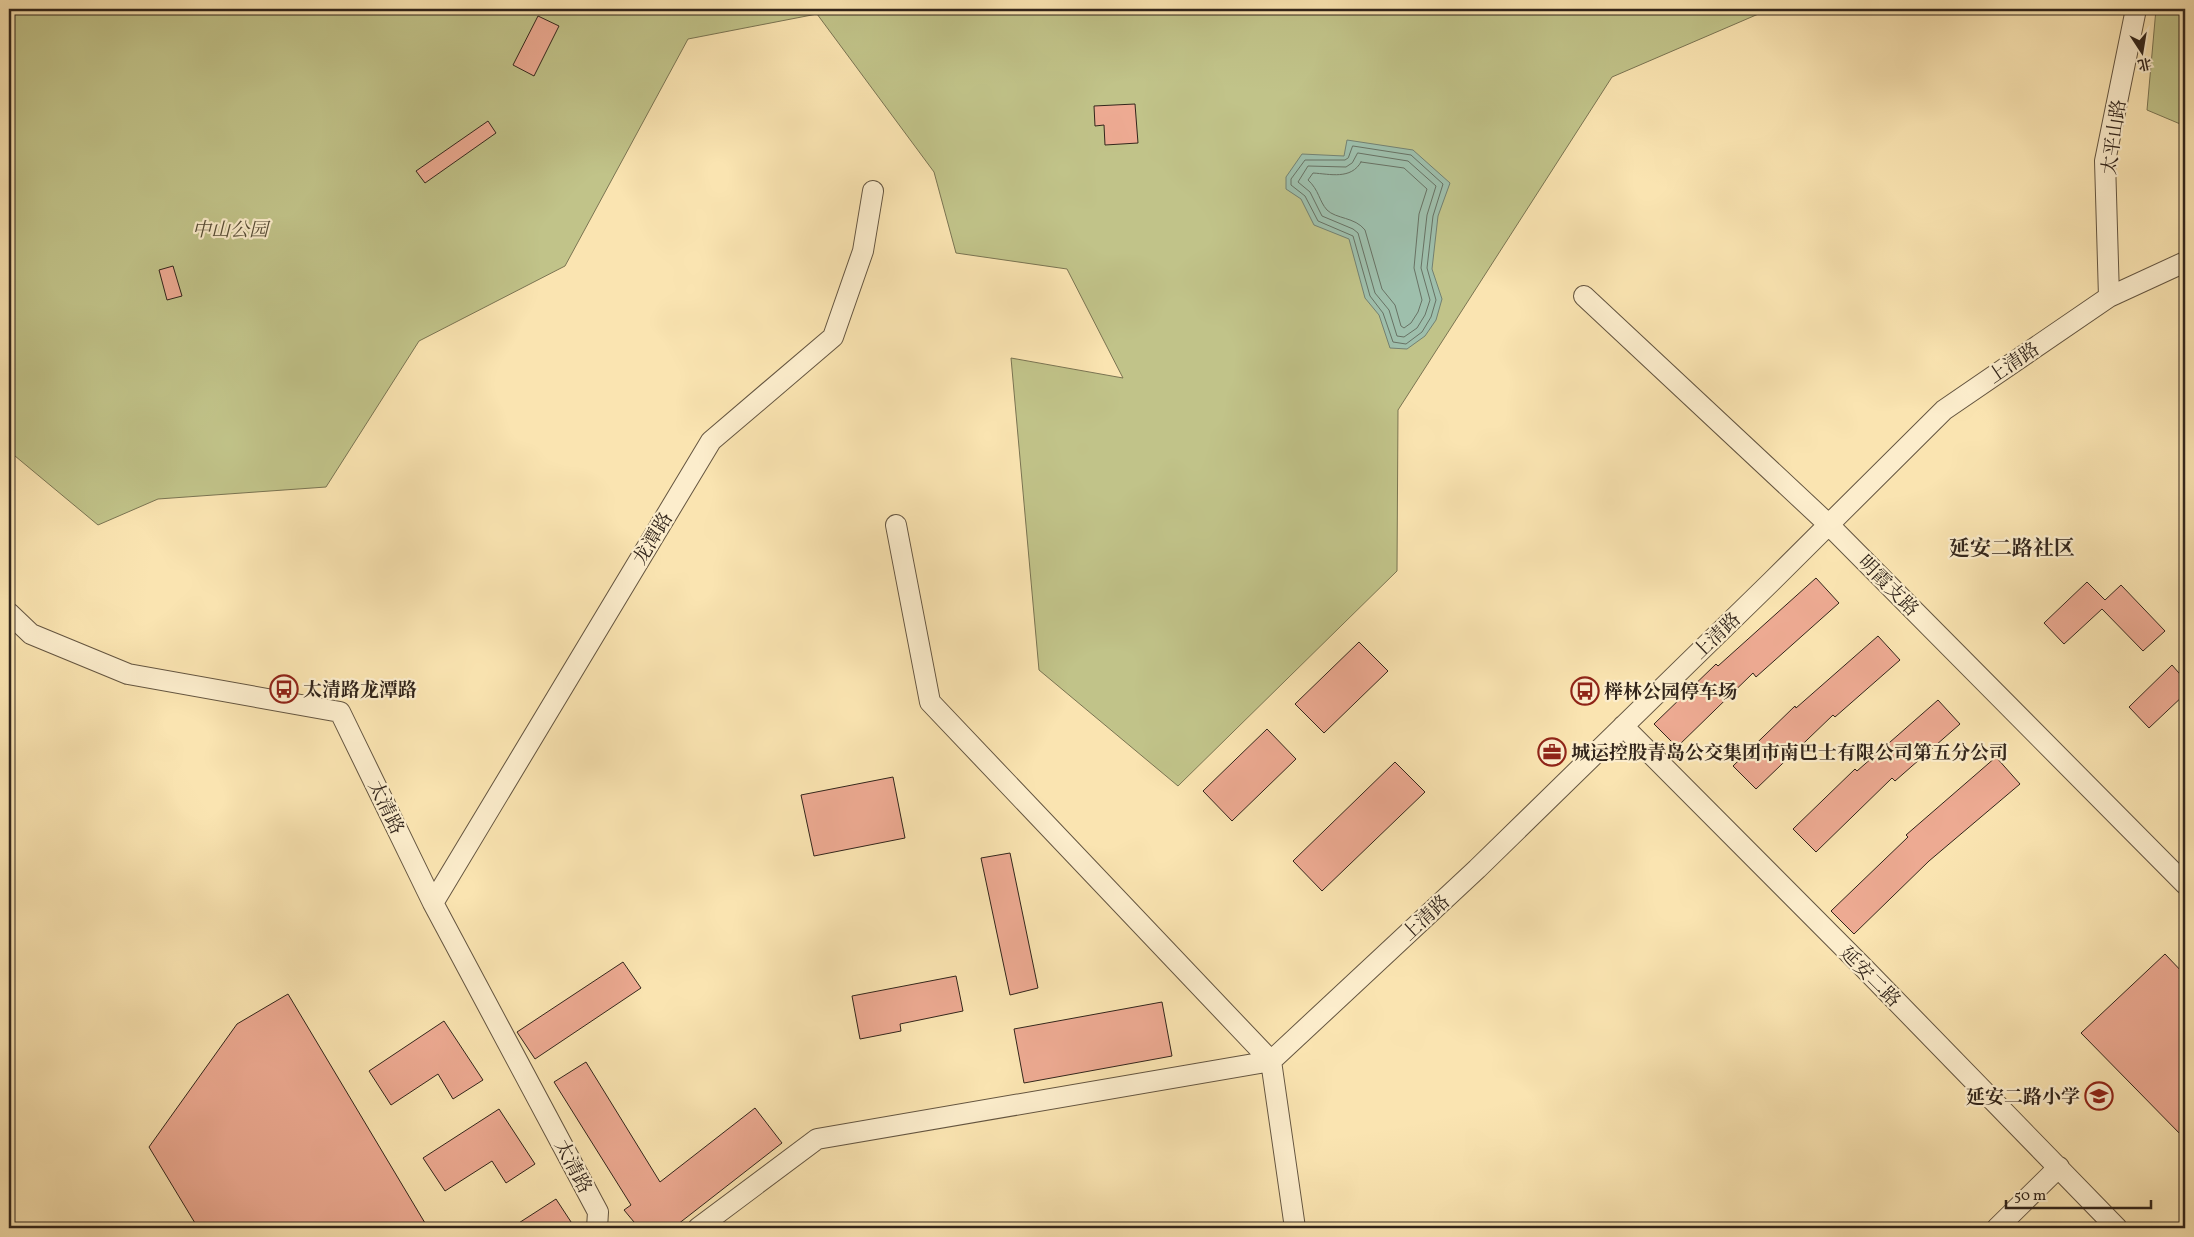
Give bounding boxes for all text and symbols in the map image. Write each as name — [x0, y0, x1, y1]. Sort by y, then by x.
north arrow — [2116, 28, 2166, 78]
text: 北 — [2136, 53, 2153, 74]
street label: 太平山路 — [2097, 98, 2133, 177]
park label: 中山公园 — [192, 218, 271, 244]
street label: 上清路 — [1983, 337, 2045, 390]
street label: 龙潭路 — [628, 508, 680, 570]
district label: 延安二路社区 — [1949, 535, 2075, 564]
street label: 明霞支路 — [1852, 550, 1924, 622]
street label: 上清路 — [1688, 607, 1747, 666]
bus stop icon: 太清路龙潭路 — [269, 674, 299, 704]
bus stop icon: 榉林公园停车场 — [1570, 676, 1600, 706]
place label: 太清路龙潭路 — [303, 678, 417, 704]
place label: 榉林公园停车场 — [1604, 680, 1737, 706]
office icon: 城运控股青岛公交集团市南巴士有限公司第五分公司 — [1537, 737, 1567, 767]
place label: 城运控股青岛公交集团市南巴士有限公司第五分公司 — [1571, 741, 2008, 767]
street label: 太清路 — [361, 777, 409, 839]
street label: 上清路 — [1397, 890, 1456, 947]
street label: 延安二路 — [1834, 941, 1906, 1013]
school or university icon: 延安二路小学 — [2084, 1081, 2114, 1111]
place label: 延安二路小学 — [1966, 1085, 2080, 1111]
street label: 太清路 — [547, 1136, 597, 1198]
scale bar — [2006, 1177, 2152, 1209]
text: 50 m — [2014, 1186, 2046, 1207]

